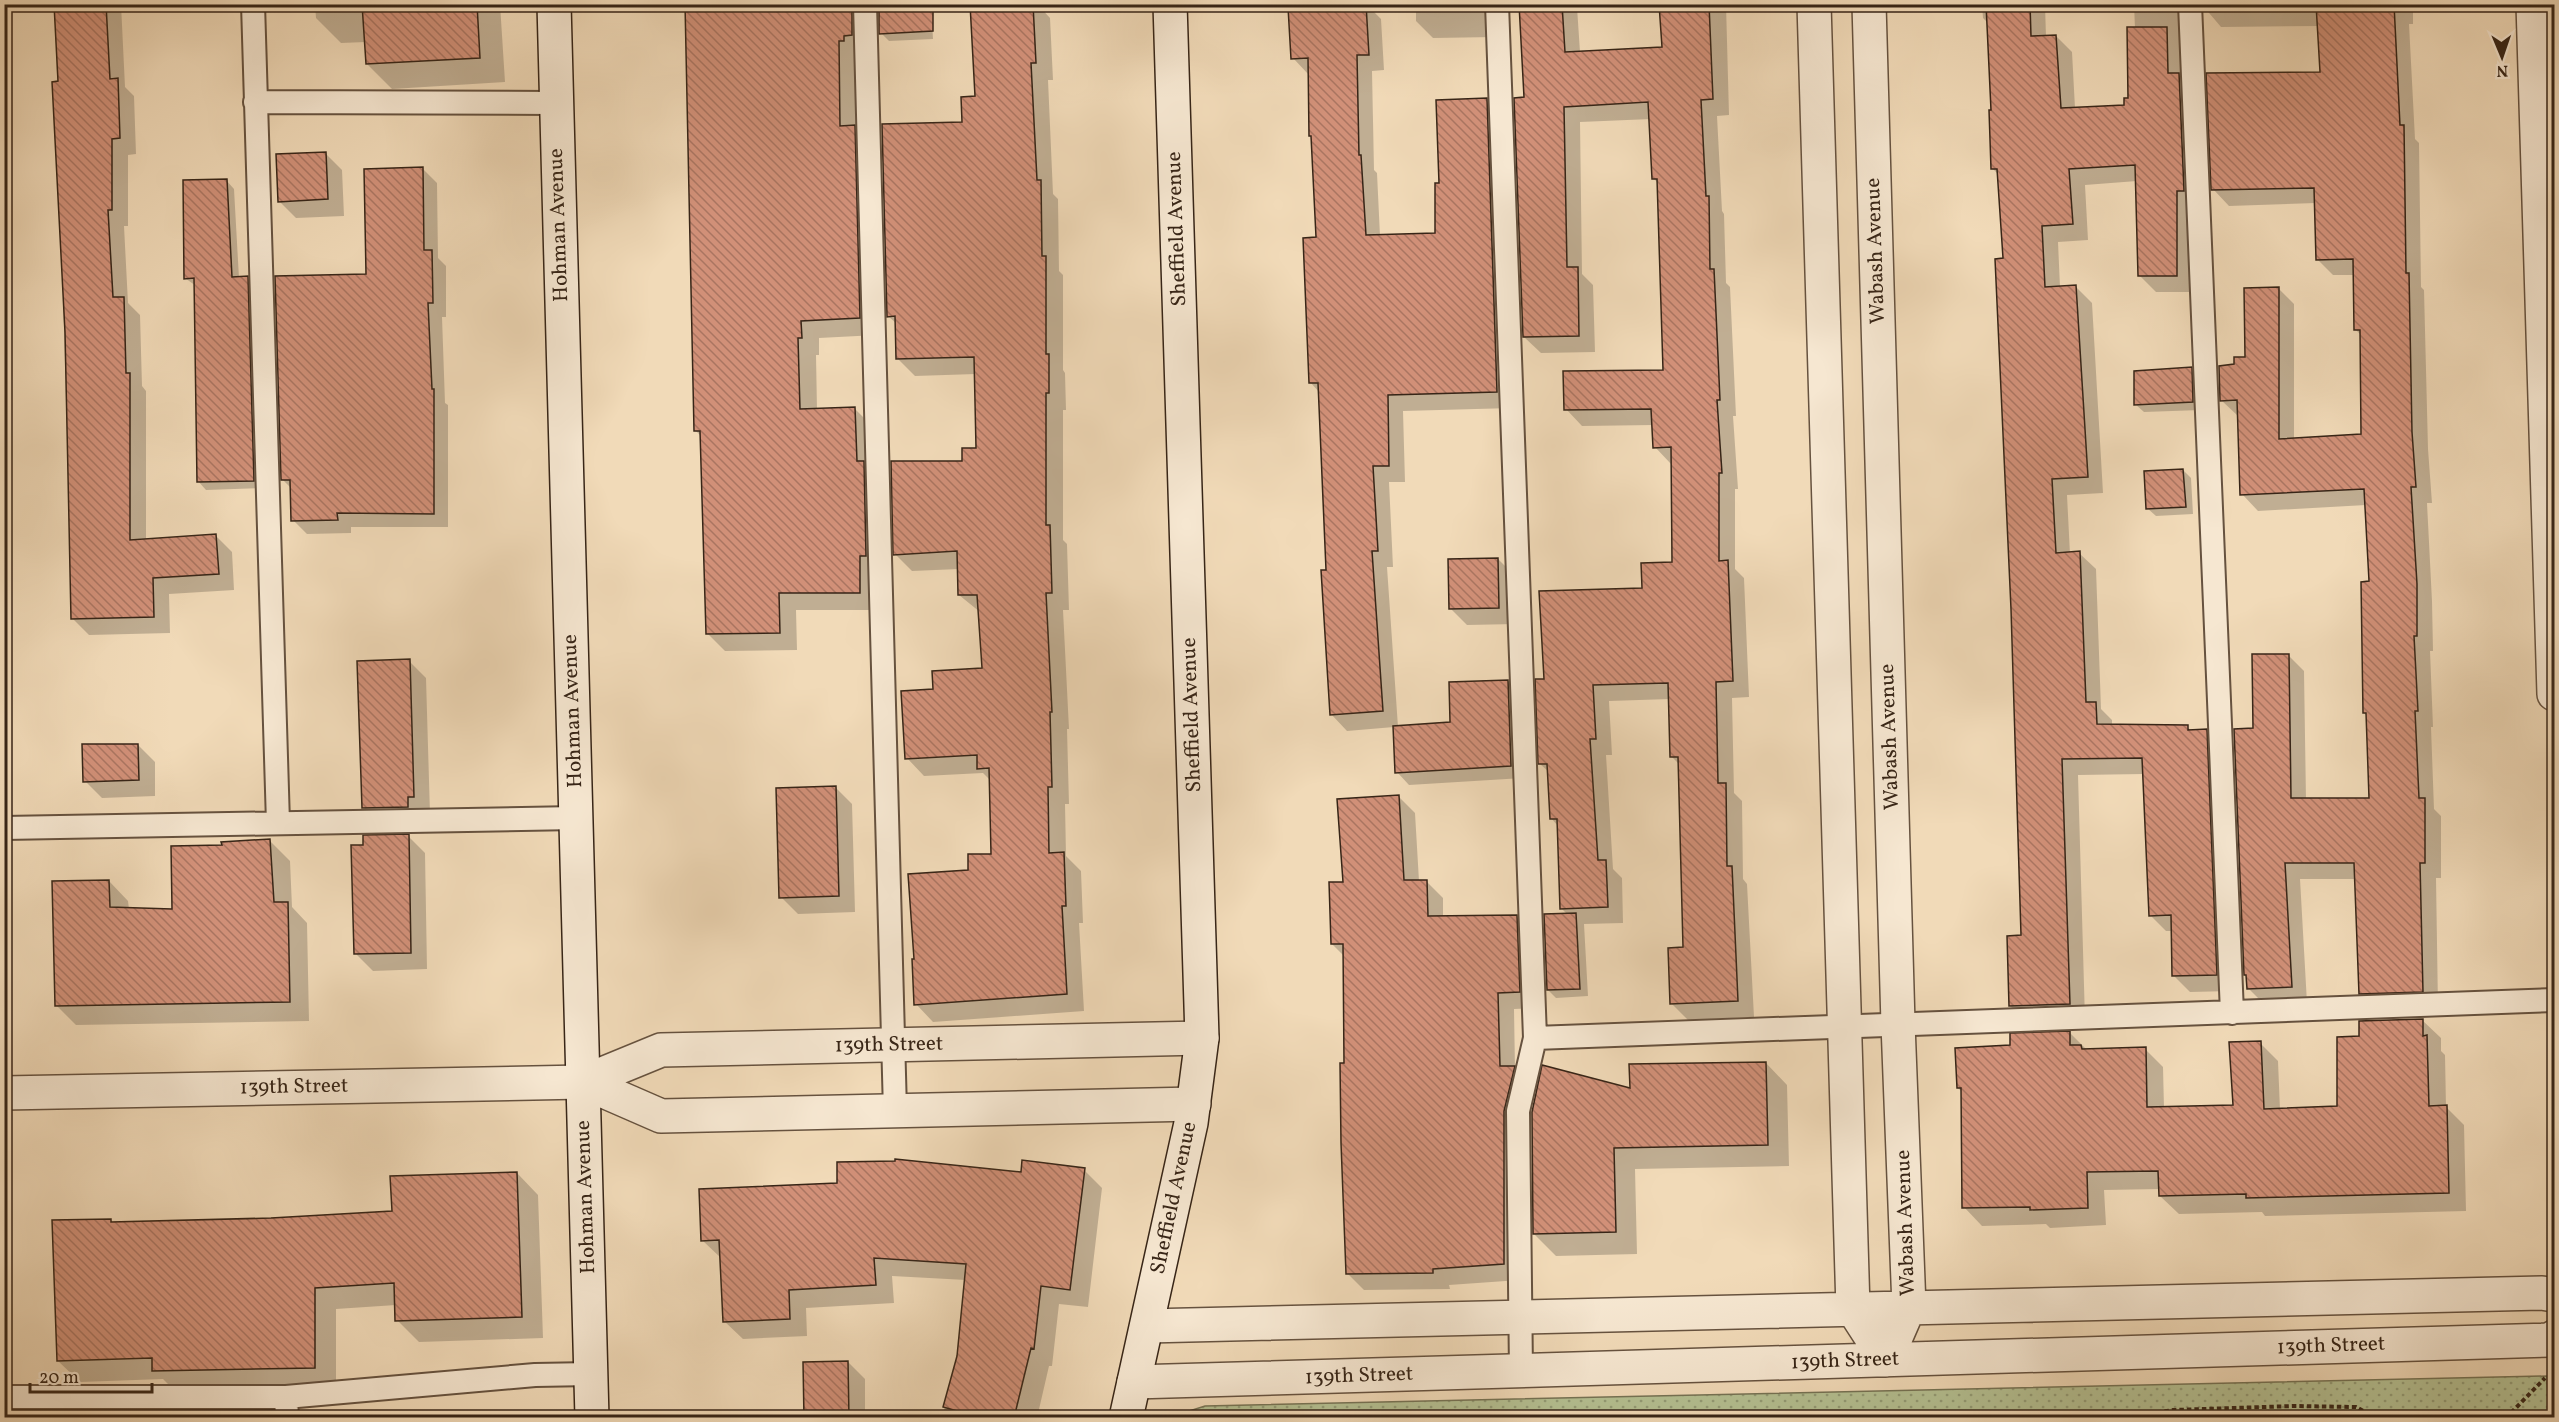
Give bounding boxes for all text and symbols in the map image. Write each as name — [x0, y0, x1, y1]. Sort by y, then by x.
north arrow — [2472, 27, 2532, 87]
text: N — [2496, 59, 2509, 81]
street label: Hohman Avenue — [542, 148, 576, 302]
street label: Sheffield Avenue — [1160, 151, 1194, 307]
street label: Wabash Avenue — [1859, 177, 1893, 325]
street label: Hohman Avenue — [556, 634, 590, 788]
street label: Sheffield Avenue — [1175, 637, 1209, 793]
street label: Wabash Avenue — [1873, 663, 1907, 811]
street label: 139th Street — [834, 1030, 944, 1060]
street label: 139th Street — [239, 1072, 349, 1102]
street label: Sheffield Avenue — [1144, 1119, 1204, 1277]
street label: Hohman Avenue — [569, 1120, 603, 1274]
street label: Wabash Avenue — [1889, 1149, 1923, 1297]
street label: 139th Street — [2276, 1330, 2386, 1362]
street label: 139th Street — [1790, 1345, 1900, 1377]
scale bar — [30, 1356, 152, 1394]
street label: 139th Street — [1304, 1360, 1414, 1392]
text: 20 m — [39, 1366, 79, 1391]

